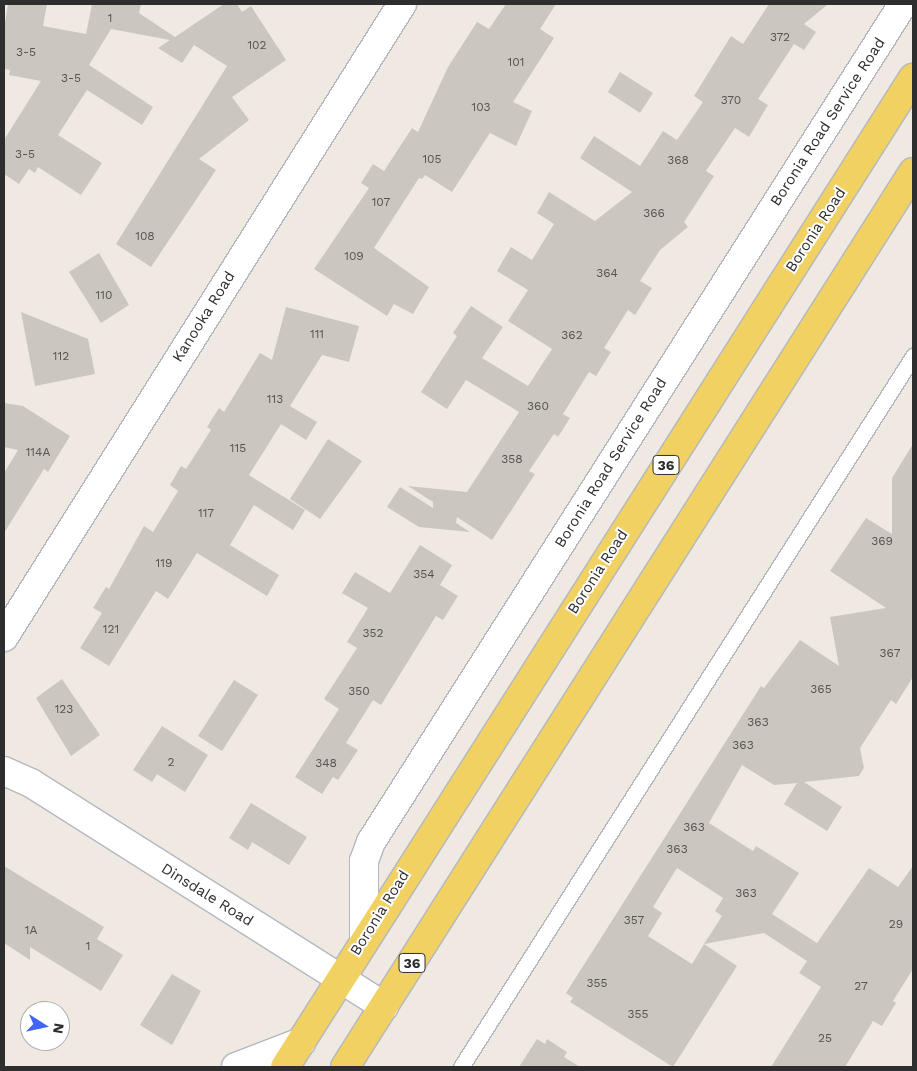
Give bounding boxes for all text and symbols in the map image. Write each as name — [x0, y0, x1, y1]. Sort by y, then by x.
house number: 1 — [108, 12, 112, 26]
house number: 372 — [770, 31, 790, 45]
street label: Boronia Road Service Road — [767, 34, 889, 210]
house number: 102 — [247, 39, 267, 53]
house number: 3-5 — [16, 46, 36, 60]
house number: 101 — [508, 56, 524, 70]
house number: 3-5 — [61, 72, 81, 86]
house number: 370 — [721, 94, 741, 108]
house number: 103 — [472, 101, 490, 115]
house number: 3-5 — [15, 148, 35, 162]
house number: 105 — [422, 153, 442, 167]
house number: 368 — [667, 154, 689, 168]
street label: Boronia Road — [782, 184, 850, 276]
house number: 107 — [372, 196, 390, 210]
house number: 366 — [643, 207, 665, 221]
house number: 108 — [135, 230, 155, 244]
house number: 109 — [344, 250, 364, 264]
house number: 364 — [596, 267, 618, 281]
street label: Kanooka Road — [169, 268, 239, 366]
house number: 110 — [96, 289, 112, 303]
house number: 111 — [310, 328, 324, 342]
house number: 362 — [561, 329, 583, 343]
house number: 112 — [53, 350, 69, 364]
street label: Boronia Road Service Road — [551, 375, 671, 551]
house number: 113 — [267, 393, 283, 407]
house number: 360 — [527, 400, 549, 414]
house number: 115 — [230, 442, 246, 456]
house number: 114A — [26, 446, 50, 460]
house number: 358 — [501, 453, 523, 467]
road number: 36 — [652, 454, 680, 476]
house number: 117 — [198, 507, 214, 521]
street label: Boronia Road — [564, 526, 632, 618]
house number: 369 — [871, 535, 893, 549]
house number: 119 — [156, 557, 172, 571]
house number: 354 — [413, 568, 435, 582]
house number: 121 — [103, 623, 119, 637]
house number: 352 — [363, 627, 383, 641]
house number: 367 — [880, 647, 900, 661]
house number: 365 — [810, 683, 832, 697]
house number: 350 — [348, 685, 370, 699]
house number: 123 — [55, 703, 73, 717]
house number: 363 — [747, 716, 769, 730]
house number: 363 — [732, 739, 754, 753]
house number: 2 — [168, 756, 174, 770]
house number: 348 — [315, 757, 337, 771]
house number: 363 — [683, 821, 705, 835]
house number: 363 — [666, 843, 688, 857]
street label: Dinsdale Road — [158, 860, 256, 930]
street label: Boronia Road — [347, 867, 413, 959]
house number: 363 — [735, 887, 757, 901]
house number: 357 — [624, 914, 644, 928]
house number: 29 — [889, 918, 903, 932]
house number: 1A — [25, 924, 37, 938]
house number: 1 — [86, 940, 90, 954]
road number: 36 — [398, 951, 426, 974]
house number: 355 — [587, 977, 607, 991]
house number: 27 — [854, 980, 868, 994]
north arrow — [20, 1001, 70, 1051]
house number: 355 — [628, 1008, 648, 1022]
text: N — [50, 1022, 68, 1035]
house number: 25 — [818, 1032, 832, 1046]

